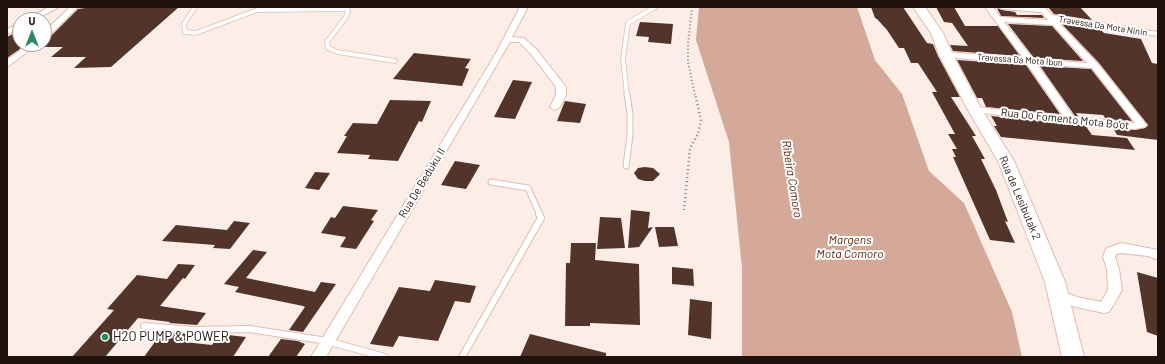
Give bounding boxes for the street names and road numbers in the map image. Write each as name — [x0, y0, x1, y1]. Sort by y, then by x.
street label: Travessa Da Mota Ninin — [1058, 14, 1148, 38]
street label: Travessa Da Mota Ibun — [977, 52, 1063, 68]
street label: Rua Do Fomento Mota Bo’ot — [1000, 106, 1130, 132]
street label: Rua De Beduku II — [396, 146, 448, 220]
street label: Rua de Lesibutak 2 — [996, 154, 1044, 242]

